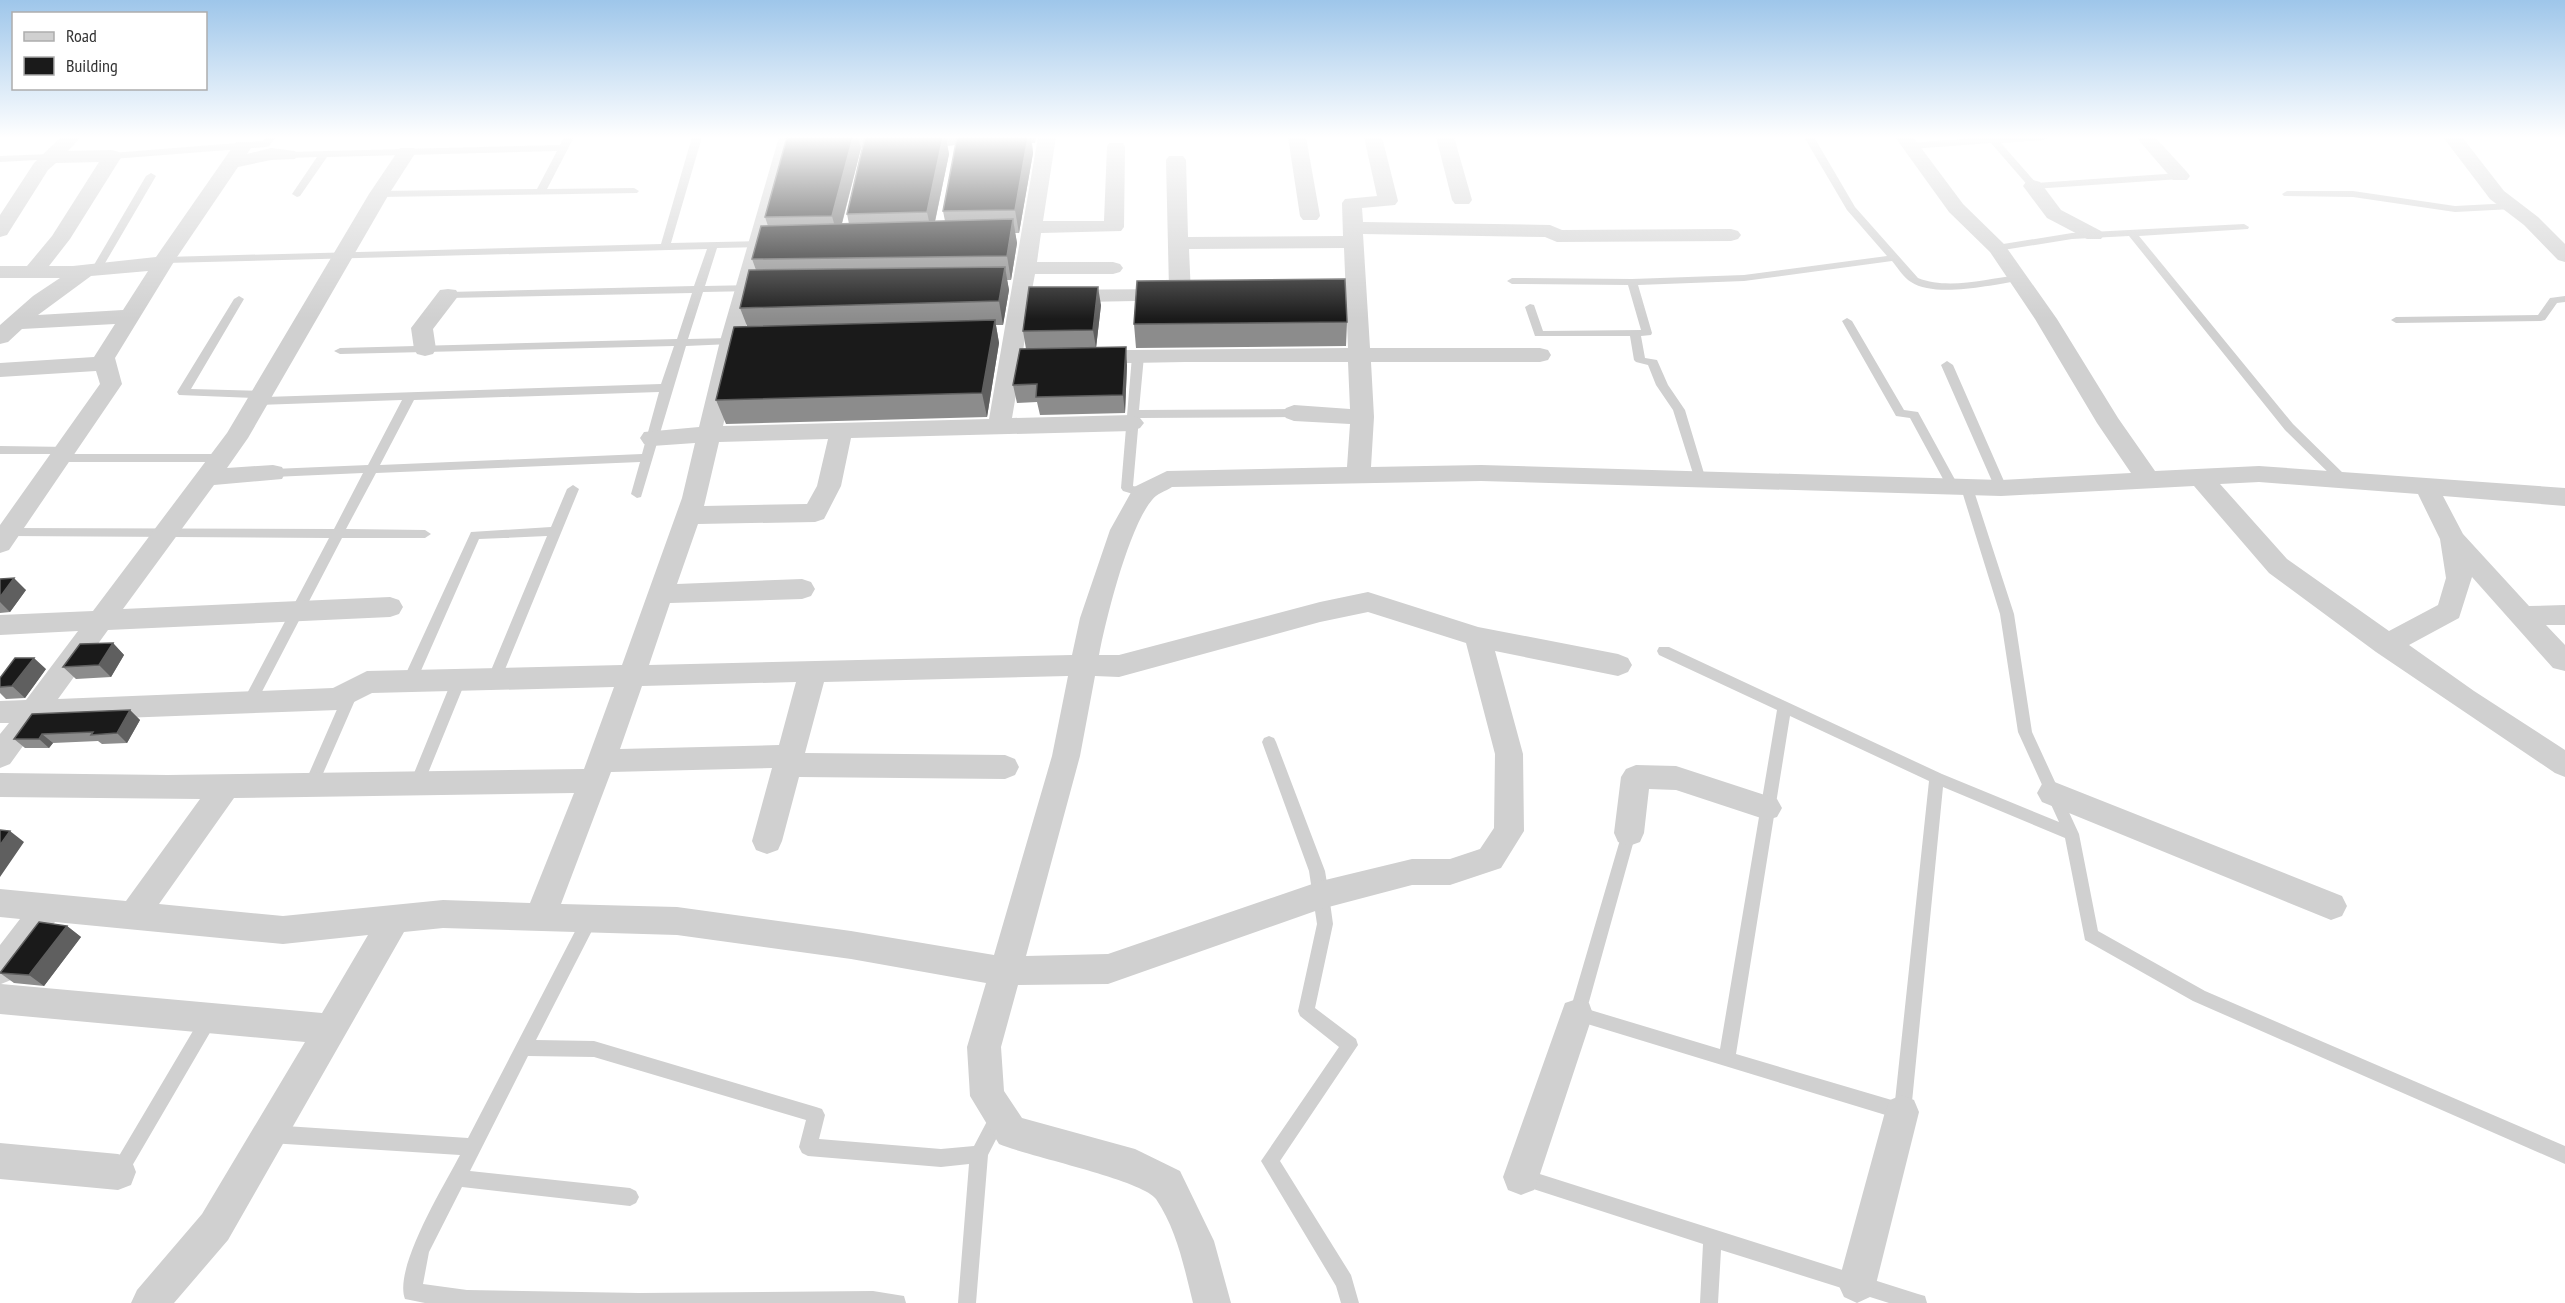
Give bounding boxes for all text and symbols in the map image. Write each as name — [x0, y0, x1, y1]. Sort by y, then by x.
legend — [12, 12, 207, 90]
text: Road — [66, 24, 97, 47]
text: Building — [66, 54, 118, 77]

